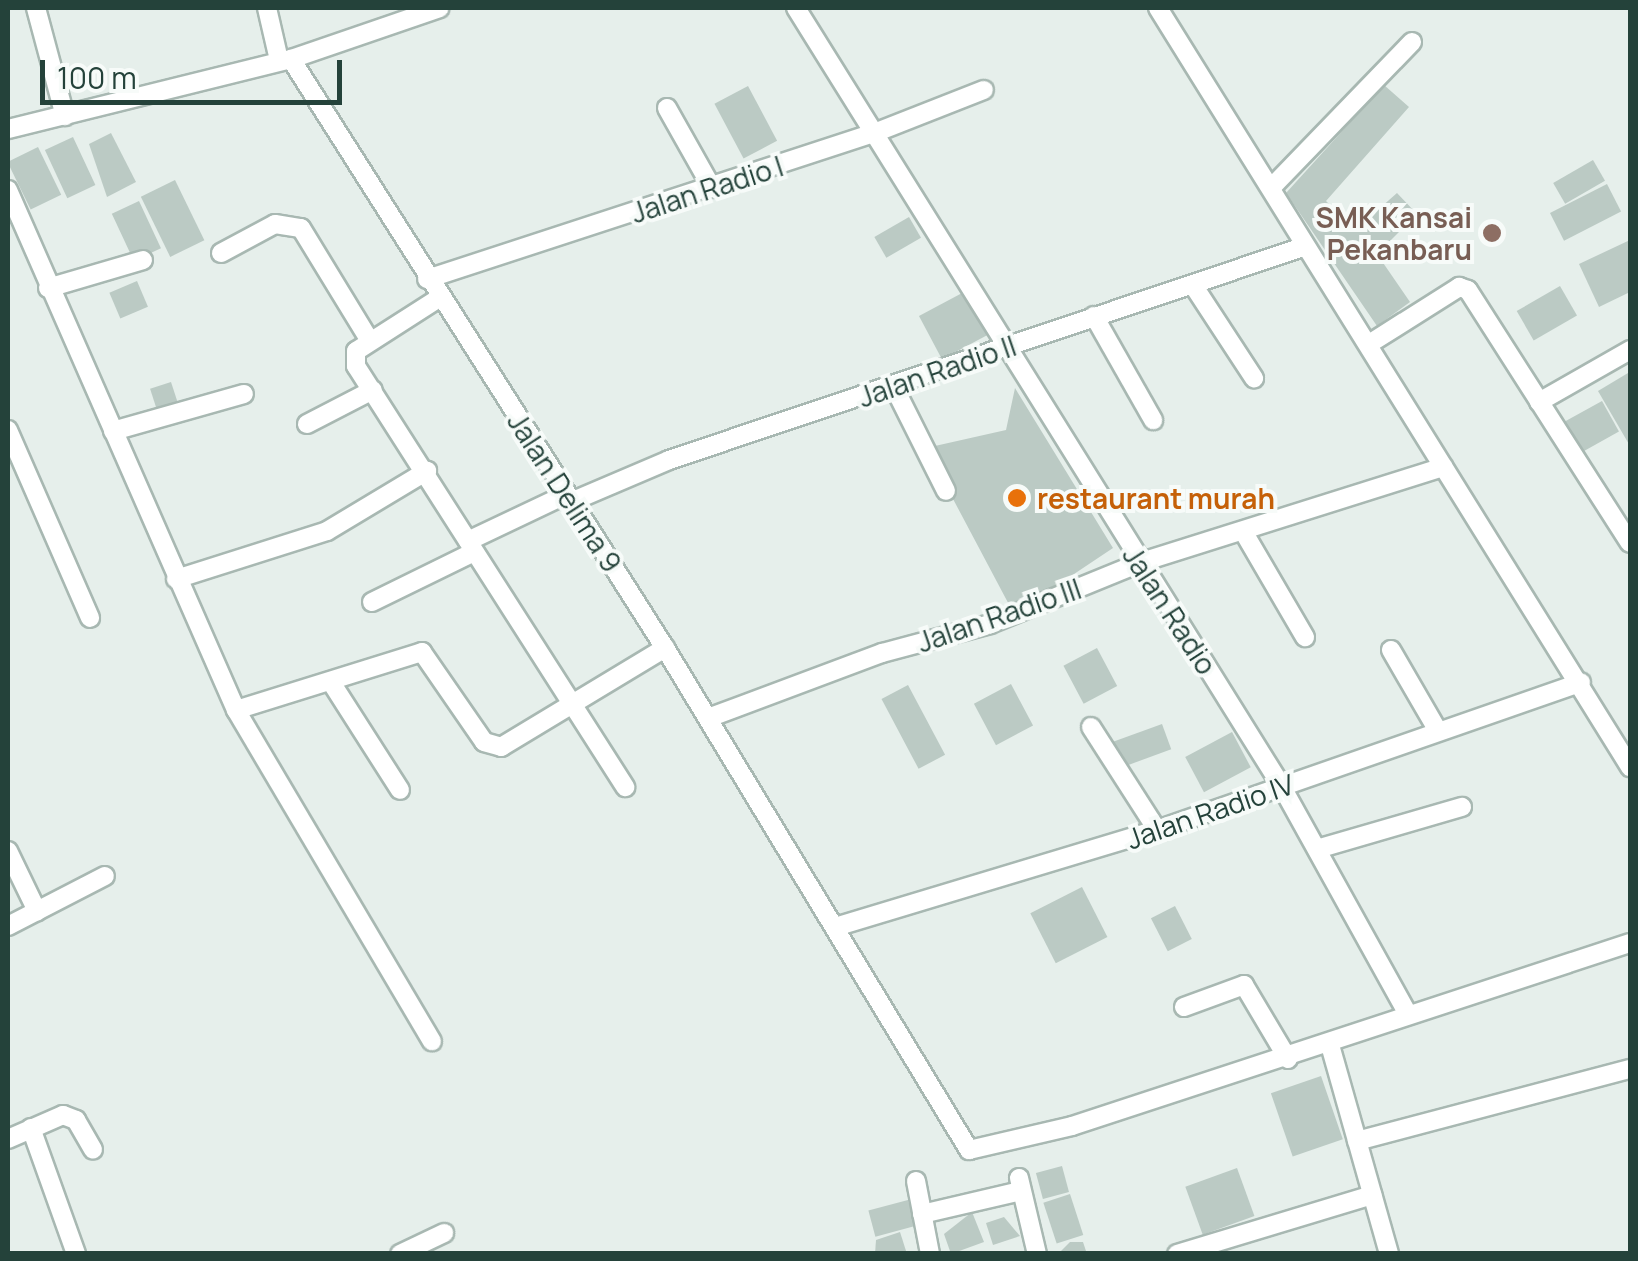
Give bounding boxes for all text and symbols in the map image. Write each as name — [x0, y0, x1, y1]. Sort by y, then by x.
scale bar — [45, 40, 348, 102]
text: 100 m — [57, 57, 137, 98]
street label: Jalan Radio I — [627, 149, 787, 229]
place label: SMK Kansai Pekanbaru — [1315, 200, 1472, 266]
marker: SMK Kansai Pekanbaru — [1481, 222, 1503, 244]
street label: Jalan Radio II — [854, 328, 1020, 414]
street label: Jalan Delima 9 — [501, 406, 629, 578]
place label: restaurant murah — [1037, 481, 1275, 515]
marker: restaurant murah — [1006, 487, 1028, 509]
street label: Jalan Radio — [1116, 540, 1224, 680]
street label: Jalan Radio III — [913, 571, 1085, 659]
street label: Jalan Radio IV — [1122, 767, 1298, 855]

